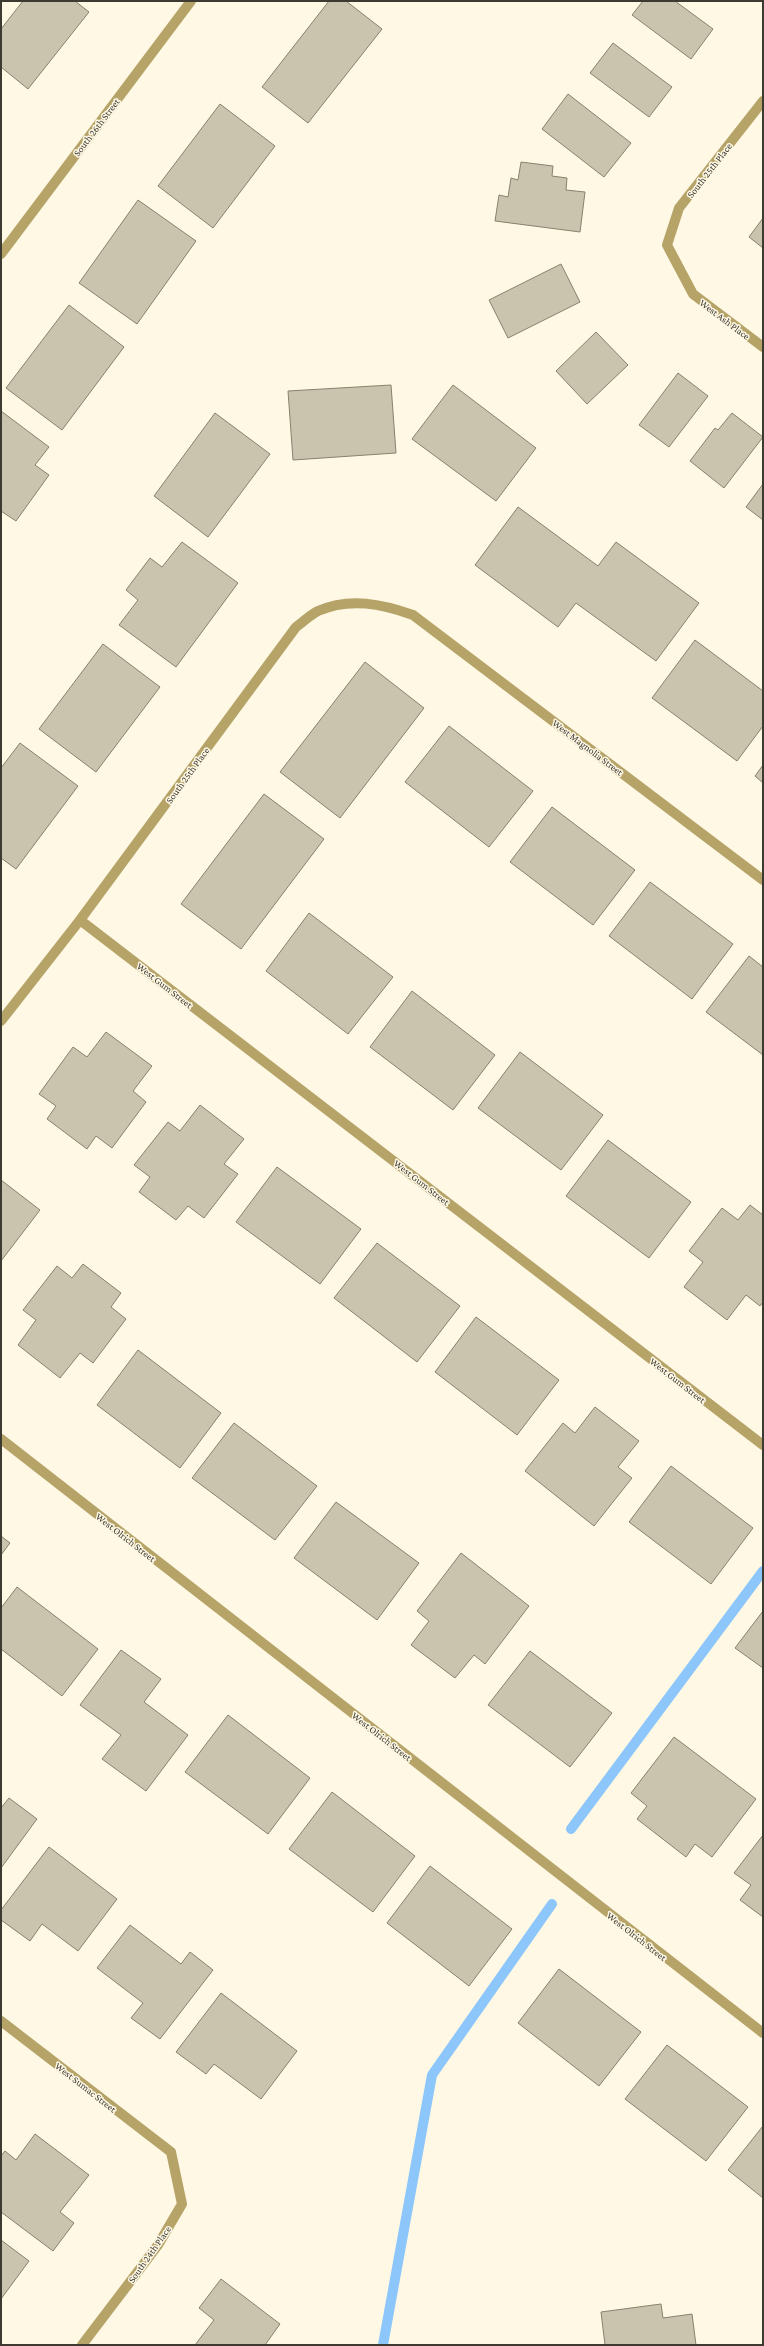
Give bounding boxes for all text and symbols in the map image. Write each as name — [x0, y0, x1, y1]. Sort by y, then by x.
street label: South 26th Street — [71, 96, 122, 158]
street label: South 25th Place — [685, 140, 734, 200]
street label: West Ash Place — [697, 297, 752, 342]
street label: West Magnolia Street — [550, 717, 626, 778]
street label: South 25th Place — [163, 745, 212, 805]
street label: West Gum Street — [135, 960, 195, 1011]
street label: West Gum Street — [392, 1157, 452, 1208]
street label: West Gum Street — [648, 1355, 708, 1406]
street label: West Olrich Street — [94, 1511, 158, 1564]
street label: West Olrich Street — [350, 1710, 414, 1763]
street label: West Olrich Street — [605, 1910, 669, 1963]
street label: West Sumac Street — [53, 2060, 119, 2115]
street label: South 24th Place — [126, 2223, 173, 2285]

